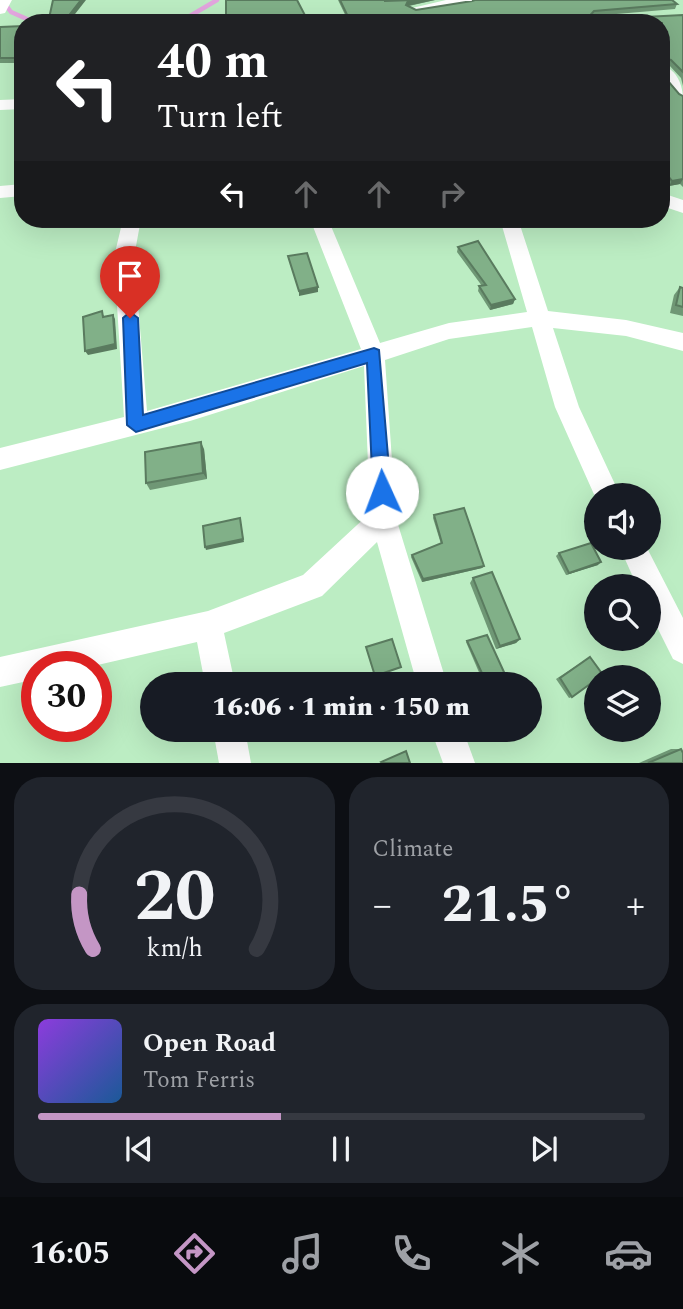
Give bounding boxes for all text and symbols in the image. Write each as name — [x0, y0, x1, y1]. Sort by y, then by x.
text: 40 m — [157, 25, 268, 100]
icon: left — [42, 42, 133, 133]
text: Turn left — [157, 93, 283, 142]
icon: left — [214, 175, 252, 213]
icon: ahead — [287, 175, 325, 213]
icon: ahead — [360, 175, 398, 213]
icon: right — [433, 175, 471, 213]
pin — [100, 246, 160, 318]
icon: arrive — [111, 257, 149, 295]
position arrow — [345, 455, 419, 529]
map controls — [584, 483, 661, 742]
button: sound — [584, 483, 661, 560]
button: search — [584, 574, 661, 651]
speed limit sign: 30 — [21, 651, 112, 742]
button: layers — [584, 665, 661, 742]
text: 16:06 · 1 min · 150 m — [212, 687, 470, 727]
text: Climate — [373, 832, 453, 867]
text: 20 — [133, 843, 215, 954]
text: 21.5° — [442, 866, 576, 945]
text: − — [373, 877, 392, 935]
text: + — [626, 877, 645, 935]
text: km/h — [146, 930, 202, 968]
text: Open Road — [143, 1023, 276, 1063]
text: Tom Ferris — [143, 1063, 255, 1098]
icon: previous — [120, 1130, 158, 1168]
icon: pause — [322, 1130, 360, 1168]
icon: next — [525, 1130, 563, 1168]
text: 16:05 — [30, 1229, 110, 1278]
icon: directions — [170, 1229, 219, 1278]
icon: music — [278, 1229, 327, 1278]
icon: phone — [387, 1229, 436, 1278]
icon: climate — [496, 1229, 545, 1278]
icon: car — [604, 1229, 653, 1278]

